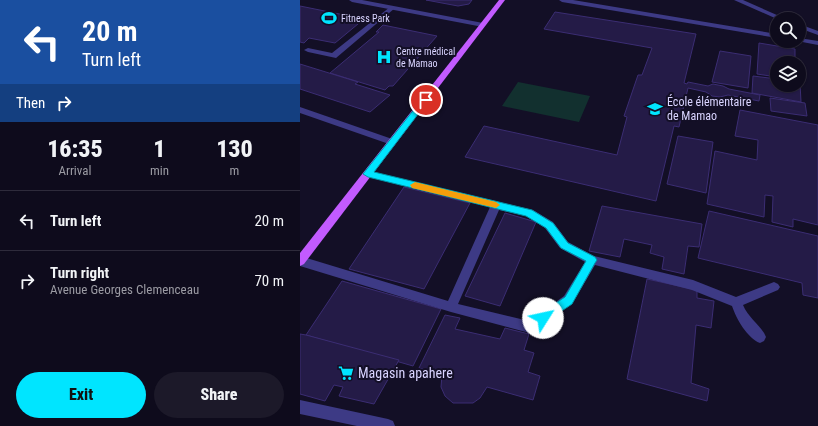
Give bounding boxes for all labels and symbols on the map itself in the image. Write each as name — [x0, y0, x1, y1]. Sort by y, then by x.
sports icon: Fitness Park — [320, 9, 338, 27]
place label: Fitness Park — [341, 13, 390, 24]
place label: Centre médical de Mamao — [396, 46, 455, 69]
hospital icon: Centre médical de Mamao — [375, 48, 393, 66]
pin — [409, 83, 443, 117]
place label: École élémentaire de Mamao — [667, 94, 752, 123]
school or university icon: École élémentaire de Mamao — [646, 100, 664, 118]
position arrow — [522, 297, 564, 339]
supermarket icon: Magasin apahere — [337, 364, 355, 382]
place label: Magasin apahere — [358, 365, 453, 381]

